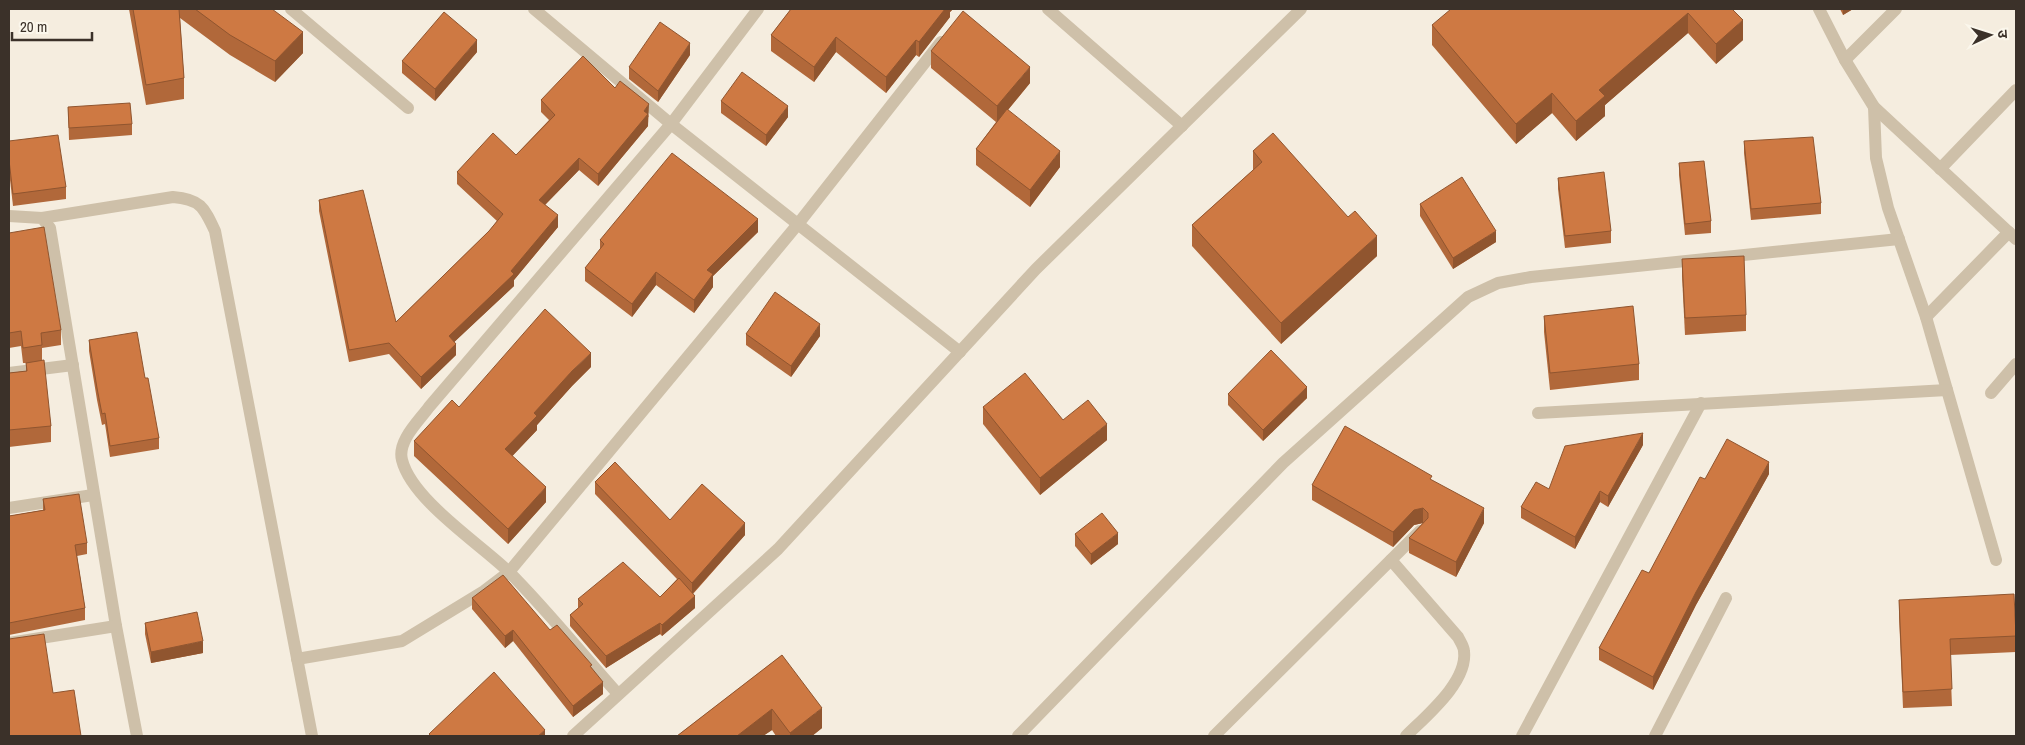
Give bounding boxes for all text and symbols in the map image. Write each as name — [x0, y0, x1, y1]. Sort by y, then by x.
scale bar — [12, 10, 92, 42]
north arrow — [1965, 10, 2015, 60]
text: 20 m — [20, 16, 47, 37]
text: उ — [1994, 29, 2012, 40]

